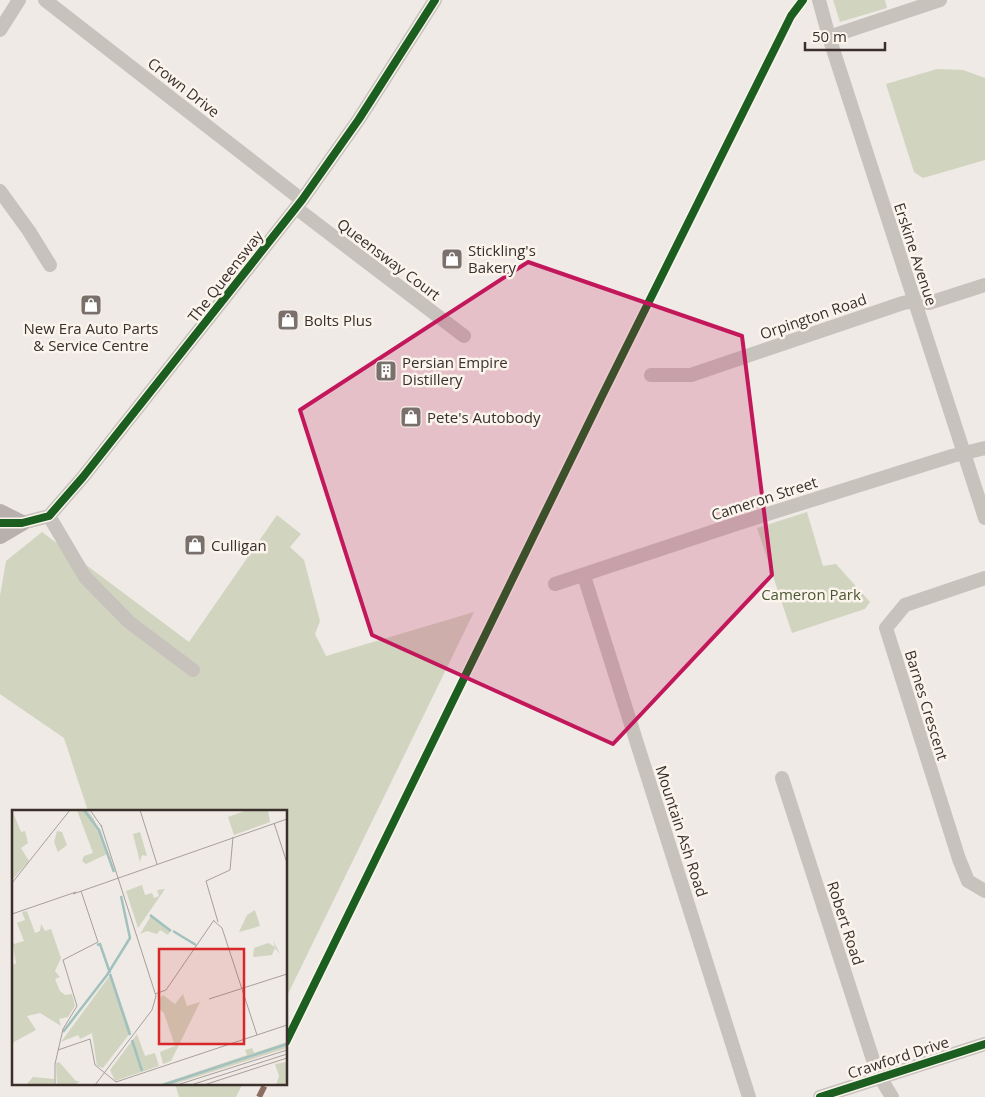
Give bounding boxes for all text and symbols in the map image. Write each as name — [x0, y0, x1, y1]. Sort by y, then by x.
scale bar — [805, 20, 885, 52]
text: 50 m — [812, 26, 847, 46]
street label: Crown Drive — [144, 53, 224, 121]
street label: Erskine Avenue — [890, 200, 942, 308]
street label: Queensway Court — [333, 214, 445, 304]
street label: The Queensway — [183, 226, 267, 326]
place label: Stickling's Bakery — [468, 240, 536, 277]
shop icon: Stickling's Bakery — [440, 247, 464, 271]
street label: Orpington Road — [757, 288, 869, 344]
shop icon: New Era Auto Parts & Service Centre — [79, 293, 103, 317]
shop icon: Bolts Plus — [276, 308, 300, 332]
place label: Bolts Plus — [304, 310, 372, 330]
place label: New Era Auto Parts & Service Centre — [24, 318, 158, 355]
place label: Persian Empire Distillery — [402, 352, 508, 389]
building icon: Persian Empire Distillery — [374, 359, 398, 383]
shop icon: Pete's Autobody — [399, 405, 423, 429]
place label: Pete's Autobody — [427, 407, 541, 427]
street label: Cameron Street — [708, 471, 820, 525]
shop icon: Culligan — [183, 533, 207, 557]
place label: Culligan — [211, 535, 267, 555]
park label: Cameron Park — [761, 584, 861, 604]
street label: Barnes Crescent — [901, 647, 953, 763]
street label: Mountain Ash Road — [651, 763, 713, 899]
inset map — [12, 810, 288, 1084]
street label: Robert Road — [823, 879, 869, 967]
street label: Crawford Drive — [845, 1031, 951, 1083]

